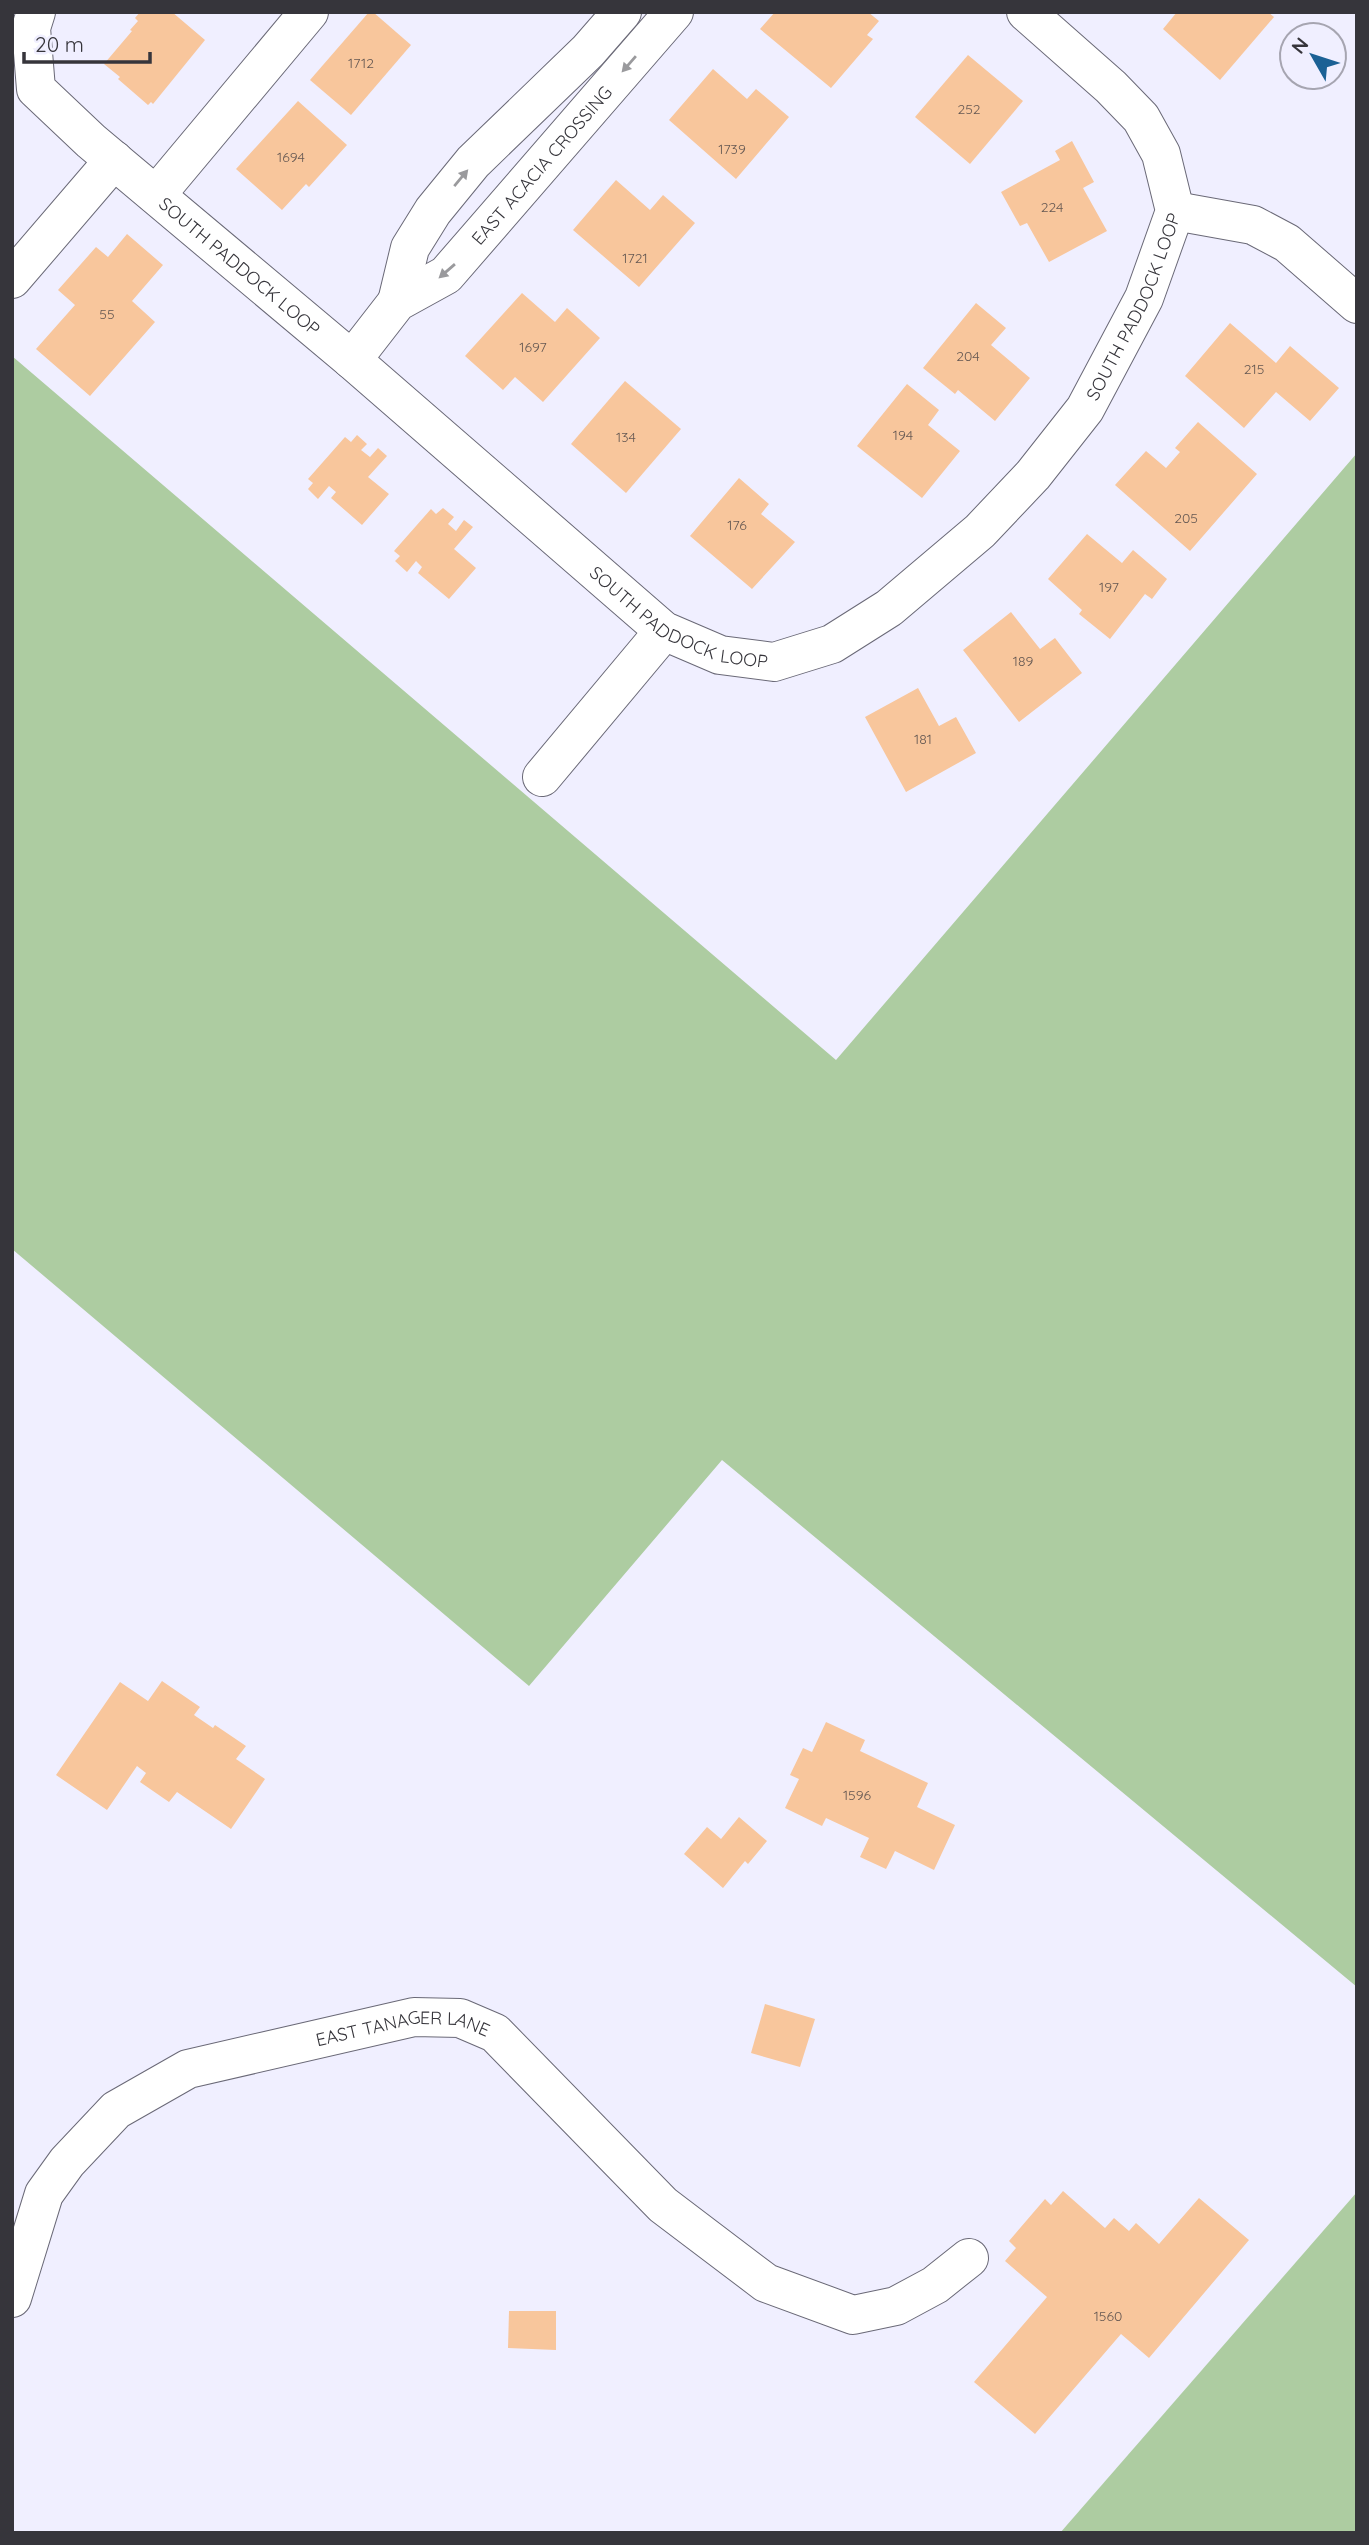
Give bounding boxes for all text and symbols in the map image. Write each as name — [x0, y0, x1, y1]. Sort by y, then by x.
scale bar — [24, 21, 150, 65]
north arrow — [1278, 21, 1348, 91]
text: 20 m — [35, 31, 84, 57]
text: N — [1286, 32, 1314, 58]
house number: 1712 — [348, 54, 374, 72]
one-way arrow — [621, 55, 637, 73]
street label: EAST ACACIA CROSSING — [466, 81, 617, 249]
house number: 252 — [957, 100, 981, 118]
house number: 1739 — [718, 140, 746, 158]
house number: 1694 — [277, 148, 305, 166]
one-way arrow — [453, 169, 468, 187]
street label: SOUTH PADDOCK LOOP — [155, 192, 325, 340]
house number: 224 — [1041, 198, 1063, 216]
street label: SOUTH PADDOCK LOOP — [1080, 210, 1185, 404]
house number: 1721 — [622, 249, 648, 267]
one-way arrow — [438, 263, 456, 279]
house number: 55 — [99, 305, 115, 323]
house number: 1697 — [519, 338, 547, 356]
house number: 204 — [956, 347, 980, 365]
house number: 215 — [1244, 360, 1264, 378]
house number: 194 — [893, 426, 913, 444]
house number: 134 — [616, 428, 636, 446]
house number: 205 — [1174, 509, 1198, 527]
house number: 176 — [727, 516, 747, 534]
street label: SOUTH PADDOCK LOOP — [585, 560, 769, 673]
house number: 197 — [1099, 578, 1119, 596]
house number: 189 — [1013, 652, 1033, 670]
house number: 181 — [914, 730, 932, 748]
house number: 1596 — [843, 1786, 872, 1804]
street label: EAST TANAGER LANE — [313, 2004, 494, 2051]
house number: 1560 — [1094, 2307, 1122, 2325]

